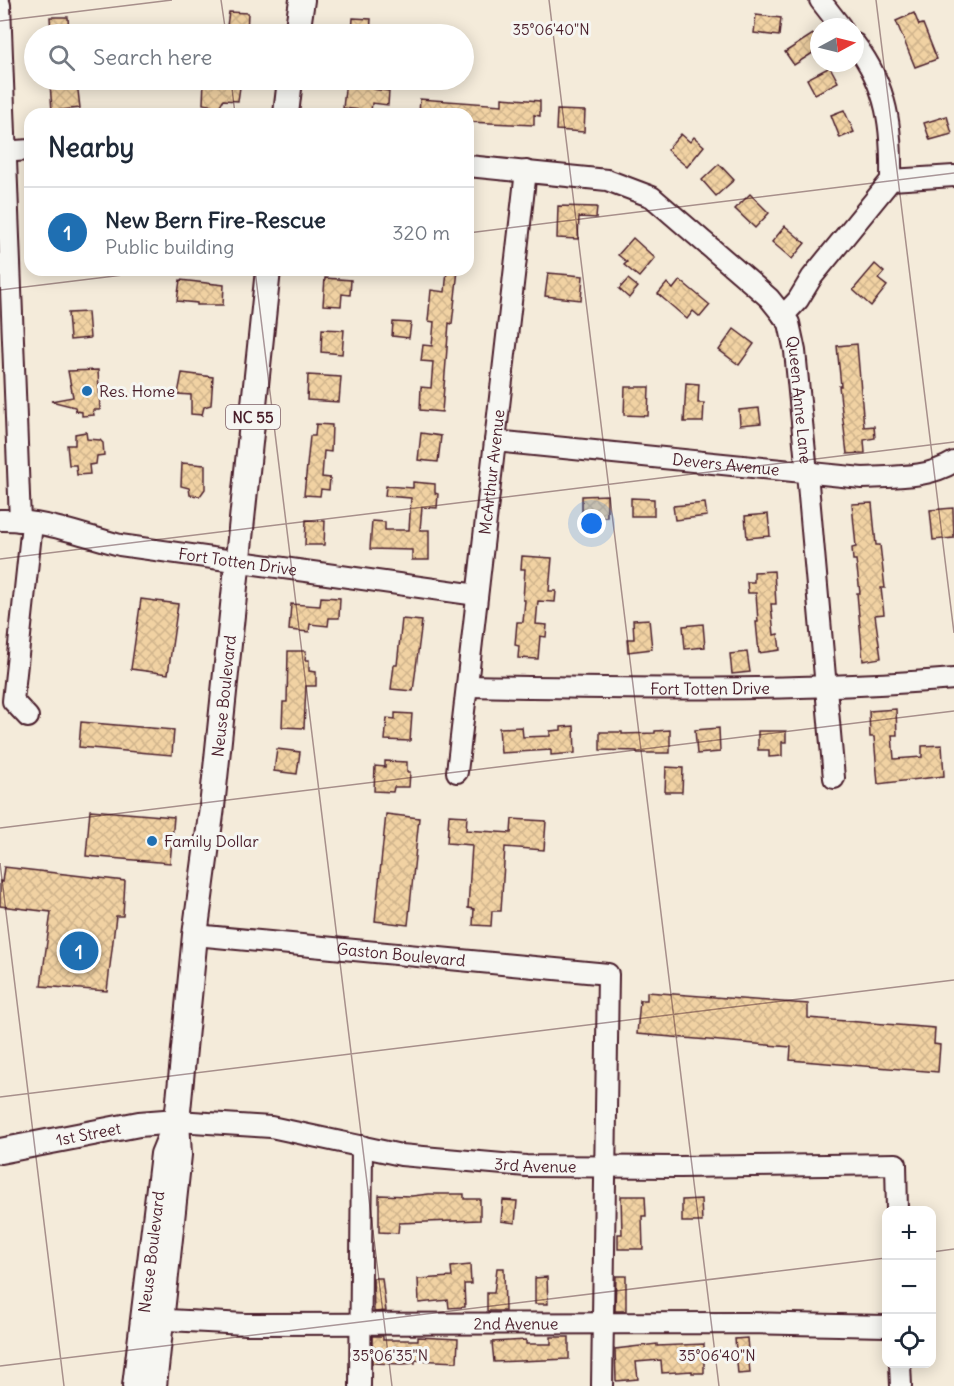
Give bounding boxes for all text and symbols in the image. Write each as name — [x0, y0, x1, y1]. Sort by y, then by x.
north arrow — [810, 18, 864, 72]
text: 35°06'40"N — [512, 20, 590, 39]
search box — [24, 24, 474, 90]
icon: search — [45, 41, 78, 74]
text: Search here — [93, 43, 212, 71]
text: Nearby — [48, 131, 134, 164]
text: New Bern Fire-Rescue — [105, 206, 326, 234]
text: 1 — [64, 220, 71, 245]
text: 320 m — [392, 220, 450, 245]
text: Public building — [105, 234, 234, 259]
street label: Queen Anne Lane — [782, 334, 816, 465]
place label: Res. Home — [99, 381, 175, 401]
marker: Res. Home — [80, 384, 94, 398]
road number: NC 55 — [226, 405, 280, 429]
street label: McArthur Avenue — [474, 408, 509, 536]
street label: Devers Avenue — [671, 449, 780, 480]
your location — [577, 509, 606, 538]
street label: Fort Totten Drive — [177, 543, 298, 580]
street label: Neuse Boulevard — [207, 634, 240, 758]
street label: Fort Totten Drive — [650, 678, 770, 699]
place label: Family Dollar — [164, 831, 259, 851]
marker: Family Dollar — [145, 834, 159, 848]
pin: 1 — [60, 928, 98, 974]
street label: Gaston Boulevard — [336, 938, 466, 970]
street label: 1st Street — [54, 1118, 123, 1150]
street label: 3rd Avenue — [493, 1153, 577, 1176]
street label: Neuse Boulevard — [134, 1190, 168, 1314]
map controls — [882, 1206, 936, 1368]
button: + — [882, 1206, 936, 1260]
button: − — [882, 1260, 936, 1314]
street label: 2nd Avenue — [473, 1313, 558, 1334]
button: locate — [882, 1314, 936, 1368]
text: 35°06'35"N — [352, 1346, 428, 1365]
text: 35°06'40"N — [678, 1346, 756, 1365]

